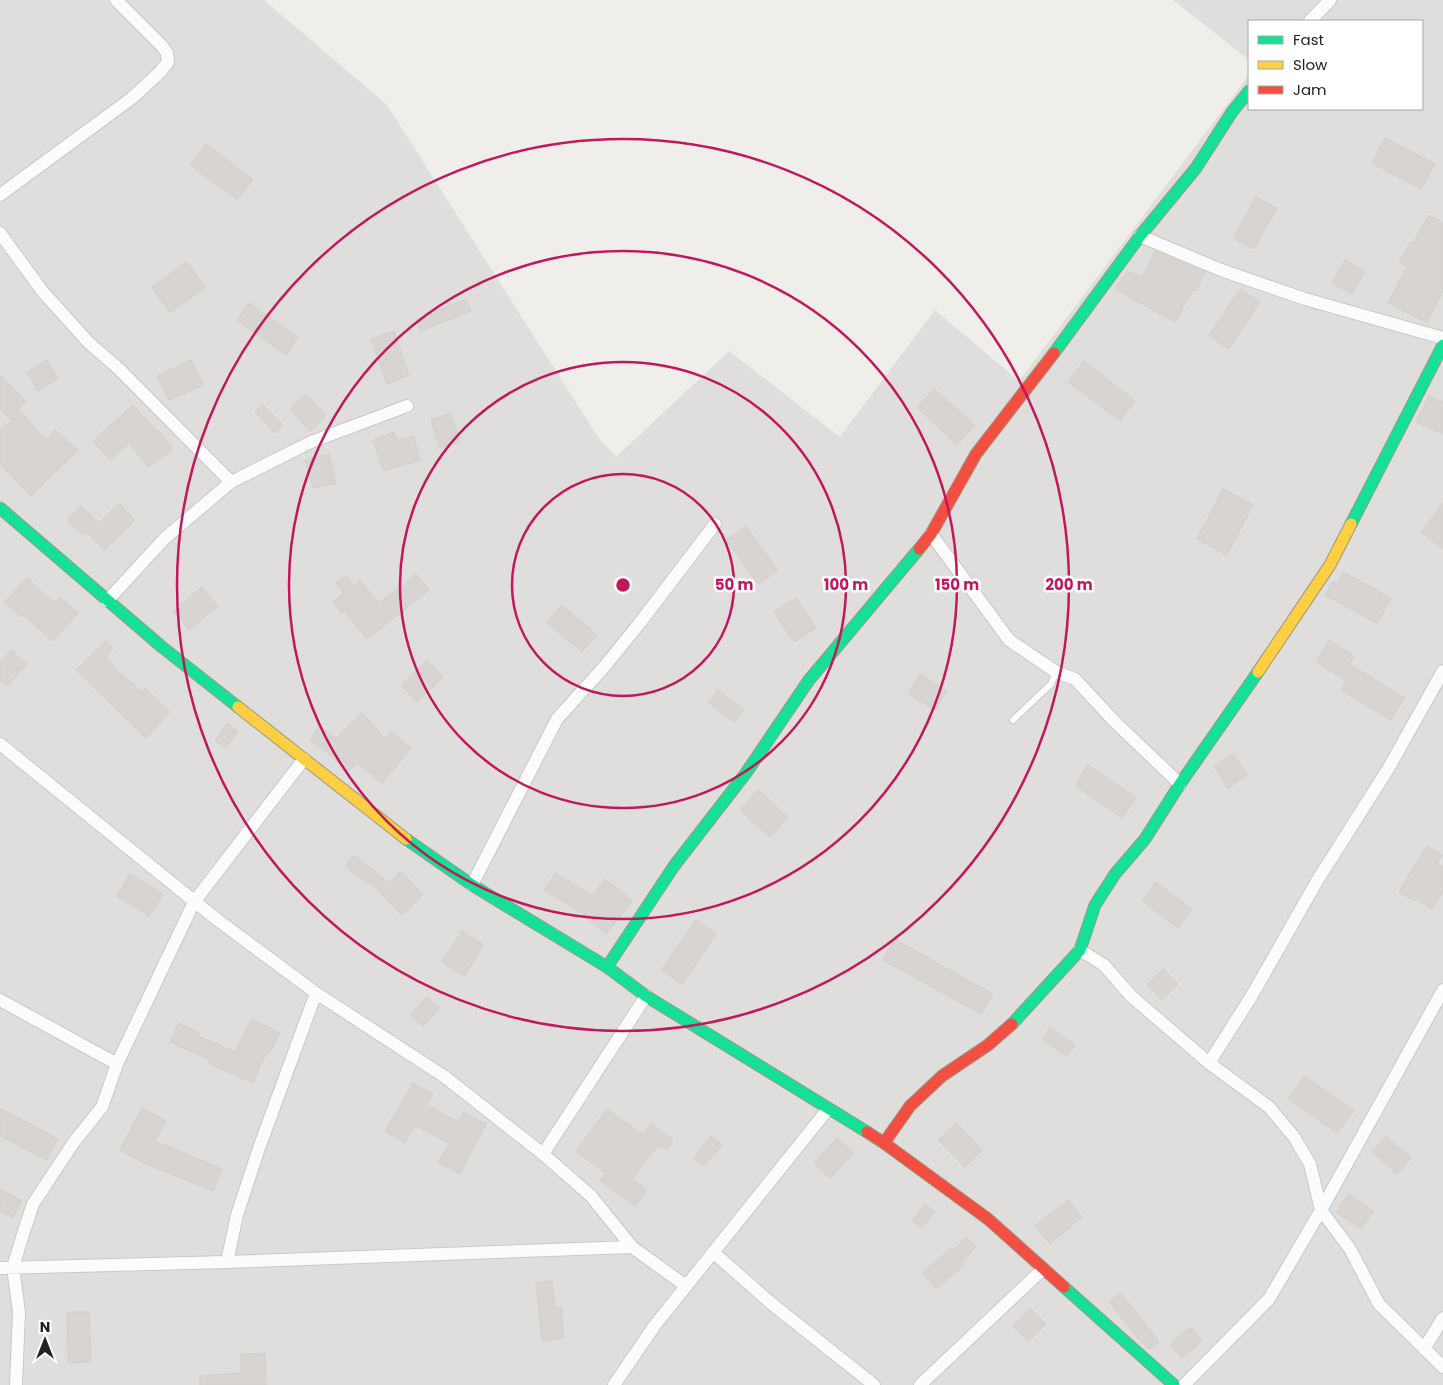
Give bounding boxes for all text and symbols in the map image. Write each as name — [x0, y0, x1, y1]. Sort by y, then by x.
legend — [1248, 20, 1423, 110]
text: Fast — [1293, 29, 1324, 50]
text: Slow — [1293, 54, 1328, 75]
text: Jam — [1293, 79, 1327, 100]
text: 50 m — [715, 574, 753, 595]
text: 100 m — [824, 574, 868, 595]
text: 150 m — [935, 574, 979, 595]
text: 200 m — [1045, 574, 1093, 595]
centre of rings — [614, 576, 632, 594]
north arrow — [20, 1315, 70, 1365]
text: N — [40, 1317, 50, 1337]

